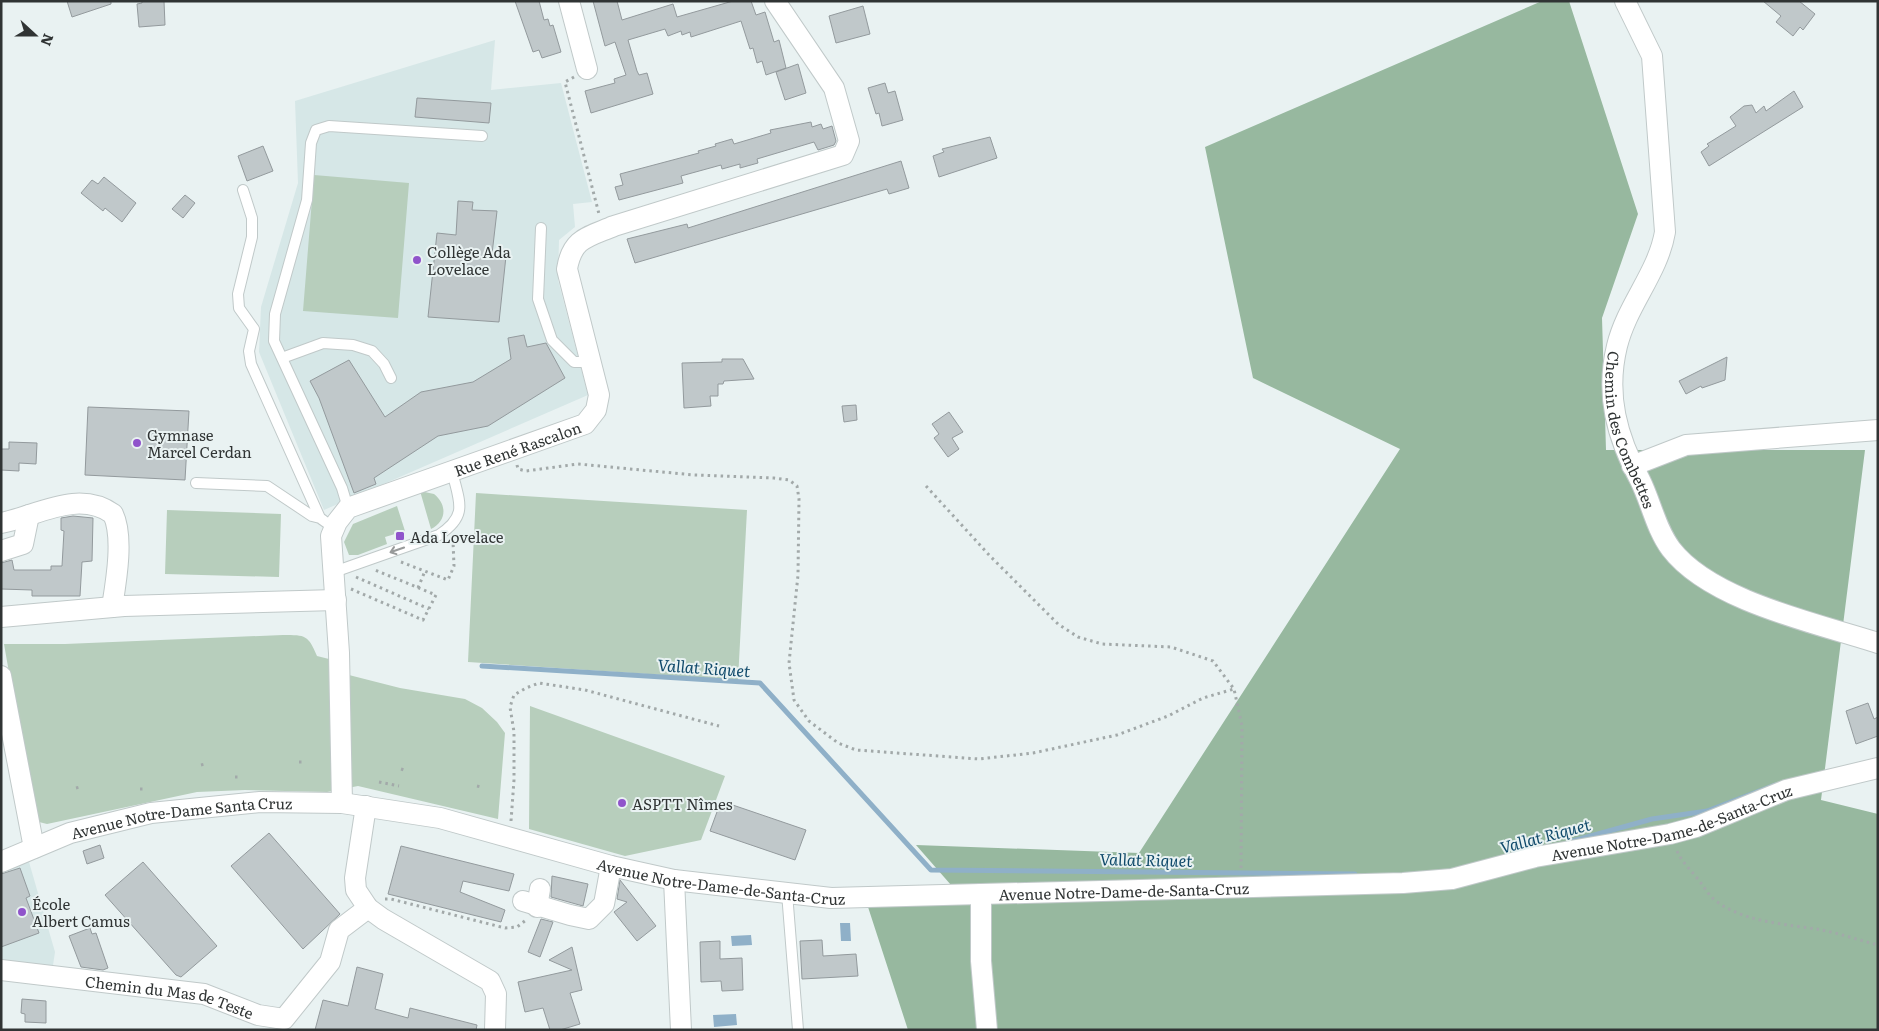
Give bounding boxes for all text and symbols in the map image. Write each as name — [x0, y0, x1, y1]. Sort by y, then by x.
north arrow — [10, 10, 60, 60]
text: N — [37, 31, 60, 49]
place label: Collège Ada Lovelace — [427, 240, 512, 280]
marker: Collège Ada Lovelace — [411, 254, 423, 266]
street label: Chemin des Combettes — [1601, 350, 1662, 511]
street label: Rue René Rascalon — [450, 415, 584, 481]
place label: Gymnase Marcel Cerdan — [147, 423, 252, 463]
marker: Gymnase Marcel Cerdan — [131, 437, 143, 449]
place label: Ada Lovelace — [410, 525, 504, 548]
marker: Ada Lovelace — [394, 530, 406, 542]
one-way arrow — [390, 546, 405, 555]
water label: Vallat Riquet — [657, 652, 752, 682]
street label: Avenue Notre-Dame-de-Santa-Cruz — [1549, 777, 1794, 866]
street label: Avenue Notre-Dame Santa Cruz — [68, 790, 292, 844]
place label: ASPTT Nîmes — [632, 792, 733, 815]
marker: ASPTT Nîmes — [616, 797, 628, 809]
water label: Vallat Riquet — [1497, 811, 1594, 859]
water label: Vallat Riquet — [1099, 846, 1193, 872]
street label: Avenue Notre-Dame-de-Santa-Cruz — [595, 851, 845, 910]
street label: Avenue Notre-Dame-de-Santa-Cruz — [998, 876, 1249, 905]
place label: École Albert Camus — [32, 892, 130, 932]
marker: École Albert Camus — [16, 906, 28, 918]
street label: Chemin du Mas de Teste — [84, 969, 257, 1024]

